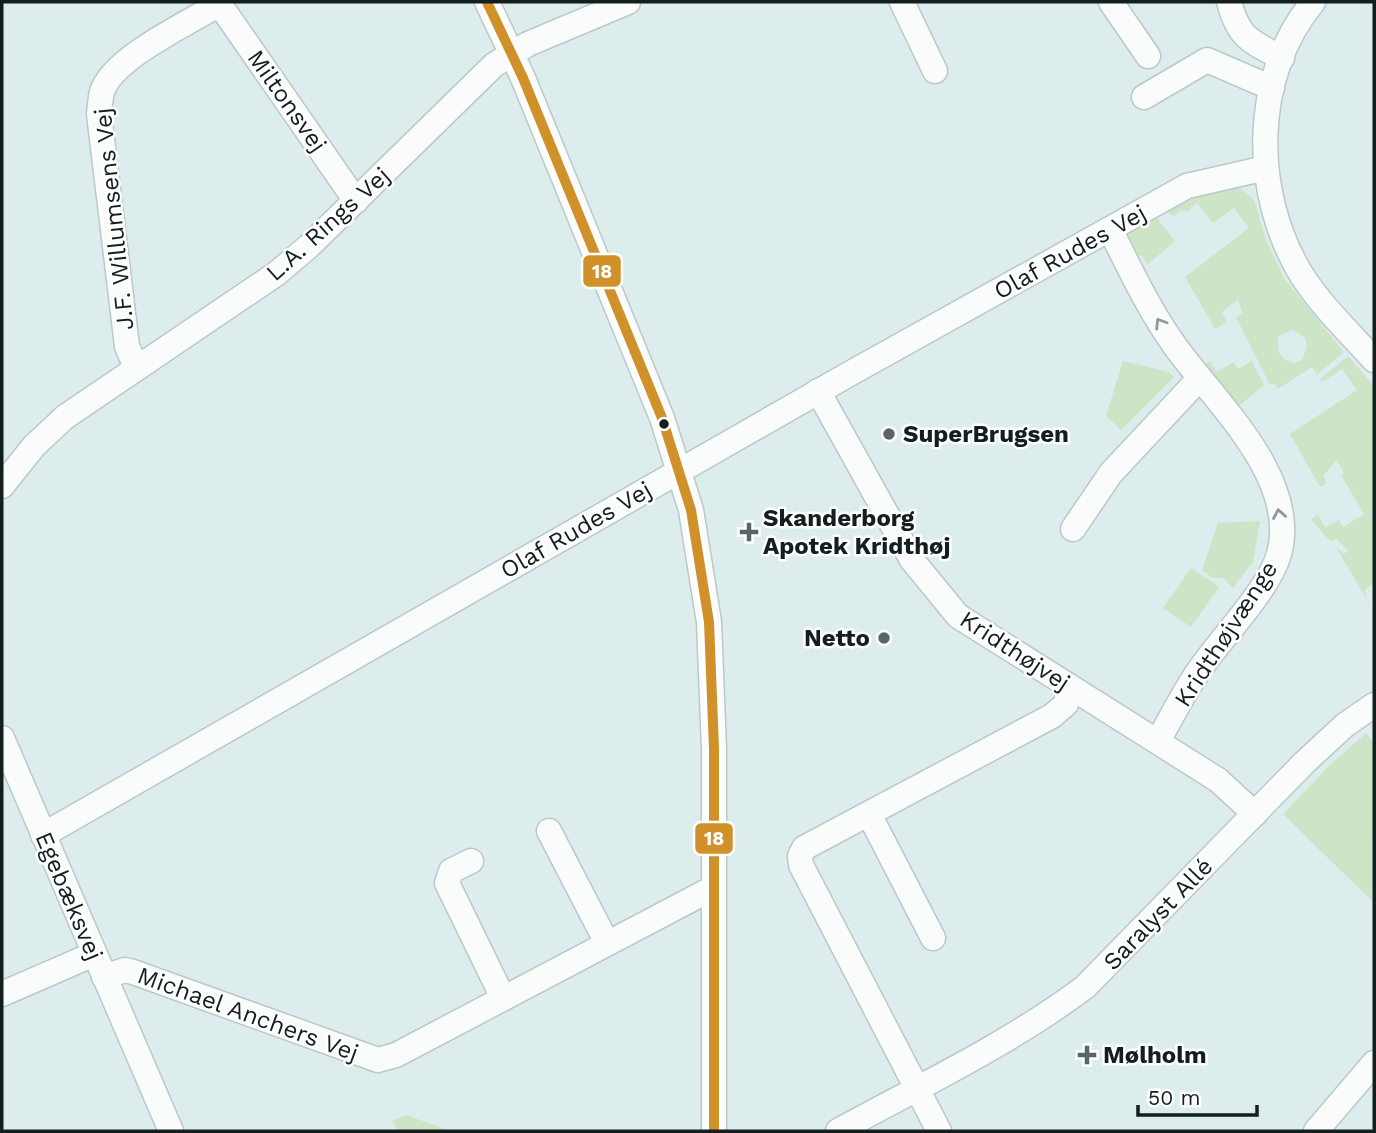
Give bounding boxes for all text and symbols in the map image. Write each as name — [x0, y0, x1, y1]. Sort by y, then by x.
street label: Miltonsvej — [242, 45, 332, 157]
street label: J.F. Willumsens Vej — [88, 107, 140, 331]
street label: L.A. Rings Vej — [261, 161, 395, 287]
street label: Olaf Rudes Vej — [989, 199, 1151, 305]
line badge: 18 — [582, 254, 622, 288]
text: 18 — [592, 260, 612, 283]
one-way arrow — [1156, 318, 1169, 331]
unlabelled marker — [657, 417, 671, 431]
place label: SuperBrugsen — [903, 420, 1069, 448]
marker: SuperBrugsen — [881, 426, 897, 442]
street label: Olaf Rudes Vej — [496, 475, 656, 585]
place label: Skanderborg Apotek Kridthøj — [763, 504, 950, 560]
one-way arrow — [1272, 508, 1287, 520]
marker: Skanderborg Apotek Kridthøj — [741, 524, 757, 540]
street label: Kridthøjvænge — [1169, 556, 1283, 712]
street label: Kridthøjvej — [955, 605, 1075, 697]
place label: Netto — [804, 624, 870, 652]
marker: Netto — [876, 630, 892, 646]
line badge: 18 — [694, 822, 734, 855]
text: 18 — [704, 827, 724, 850]
street label: Egebæksvej — [29, 828, 109, 964]
street label: Saralyst Allé — [1098, 852, 1218, 976]
street label: Michael Anchers Vej — [134, 961, 362, 1067]
place label: Mølholm — [1103, 1041, 1207, 1069]
marker: Mølholm — [1077, 1045, 1097, 1065]
scale bar — [1138, 1074, 1257, 1118]
text: 50 m — [1148, 1085, 1200, 1110]

